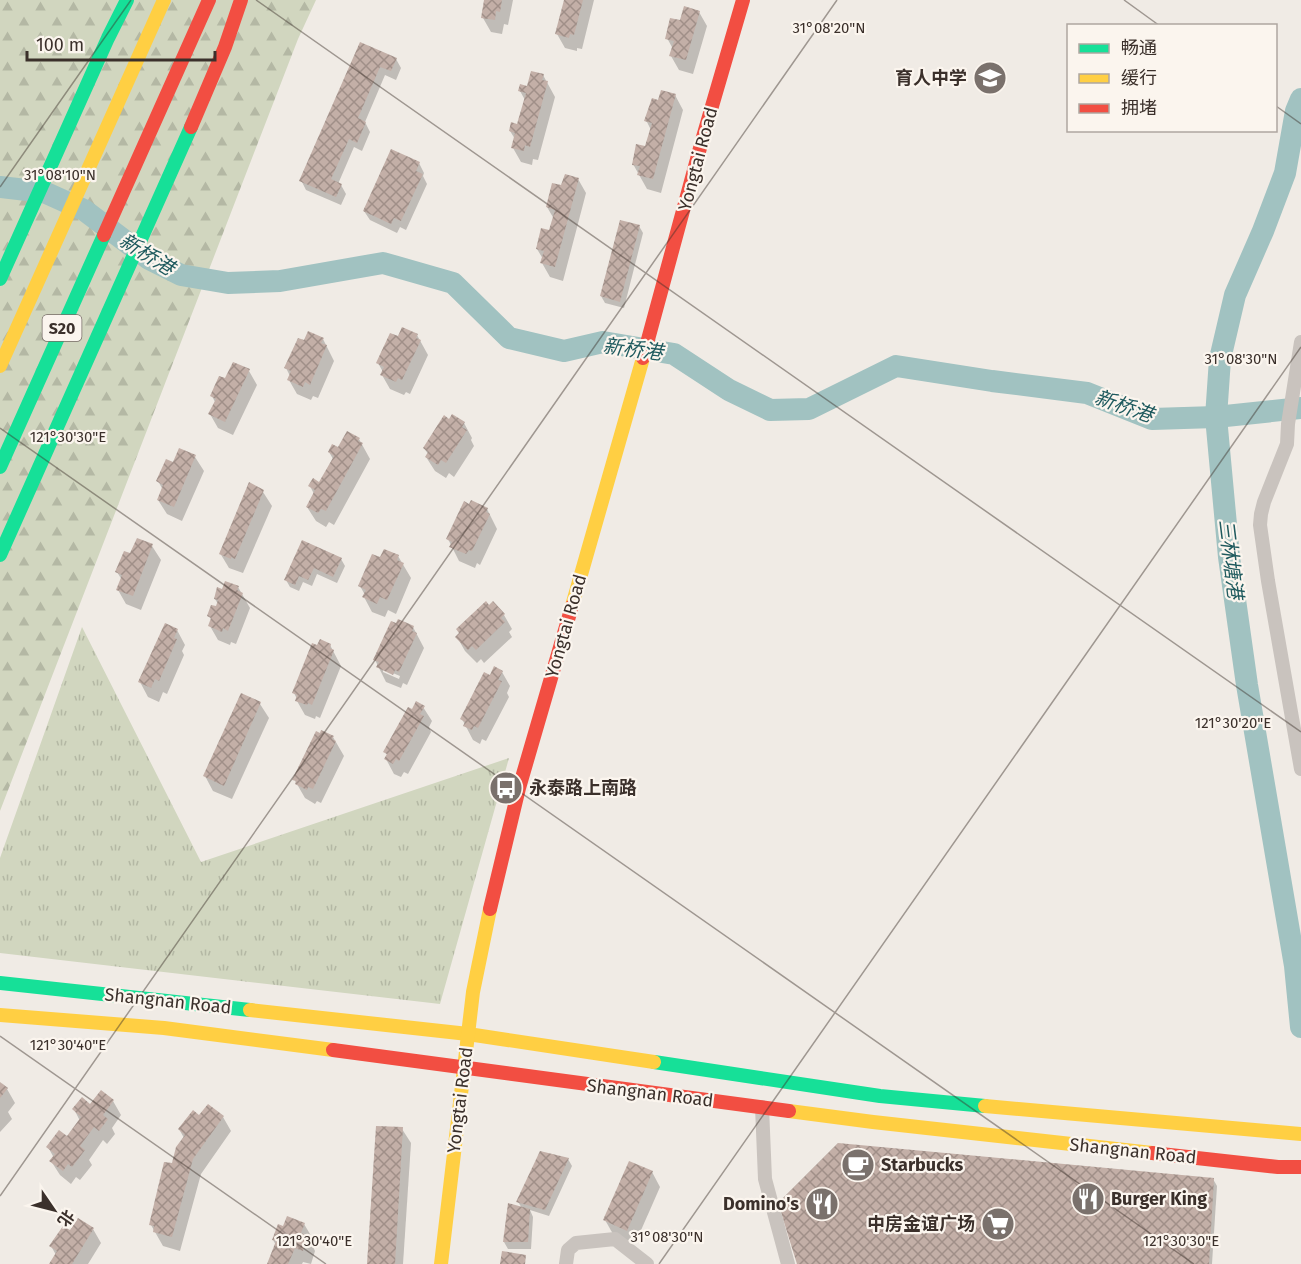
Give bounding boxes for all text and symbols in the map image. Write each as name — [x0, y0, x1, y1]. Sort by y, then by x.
text: 31°08'20"N — [792, 19, 866, 37]
scale bar — [27, 24, 214, 62]
legend — [1067, 24, 1277, 132]
text: 100 m — [36, 34, 84, 56]
text: 畅通 — [1121, 37, 1157, 59]
school or university icon: 育人中学 — [972, 60, 1008, 96]
place label: 育人中学 — [895, 67, 967, 89]
text: 缓行 — [1121, 67, 1157, 89]
text: 拥堵 — [1121, 97, 1157, 119]
street label: Yongtai Road — [674, 105, 722, 213]
text: 31°08'10"N — [24, 166, 96, 184]
water label: 新桥港 — [115, 228, 181, 282]
road number: S20 — [42, 315, 82, 341]
water label: 新桥港 — [602, 333, 667, 365]
text: 31°08'30"N — [1204, 350, 1278, 368]
water label: 新桥港 — [1092, 385, 1159, 428]
text: 121°30'30"E — [30, 428, 106, 446]
water label: 三林塘港 — [1214, 518, 1248, 603]
street label: Yongtai Road — [541, 572, 591, 680]
text: 121°30'20"E — [1195, 714, 1271, 732]
bus stop icon: 永泰路上南路 — [488, 770, 524, 806]
place label: 永泰路上南路 — [529, 777, 637, 799]
street label: Shangnan Road — [104, 983, 232, 1019]
text: 121°30'40"E — [30, 1036, 106, 1054]
street label: Yongtai Road — [443, 1046, 477, 1154]
street label: Shangnan Road — [586, 1074, 714, 1112]
street label: Shangnan Road — [1069, 1133, 1197, 1169]
cafe icon: Starbucks — [840, 1147, 876, 1183]
place label: Starbucks — [881, 1154, 964, 1176]
north arrow — [24, 1180, 84, 1240]
restaurant icon: Burger King — [1070, 1181, 1106, 1217]
restaurant icon: Domino's — [804, 1186, 840, 1222]
place label: Burger King — [1111, 1188, 1207, 1210]
place label: Domino's — [723, 1193, 799, 1215]
text: 北 — [54, 1206, 78, 1230]
supermarket icon: 中房金谊广场 — [980, 1206, 1016, 1242]
place label: 中房金谊广场 — [867, 1213, 975, 1235]
text: 31°08'30"N — [630, 1228, 704, 1246]
text: 121°30'40"E — [276, 1232, 352, 1250]
text: 121°30'30"E — [1143, 1232, 1219, 1250]

